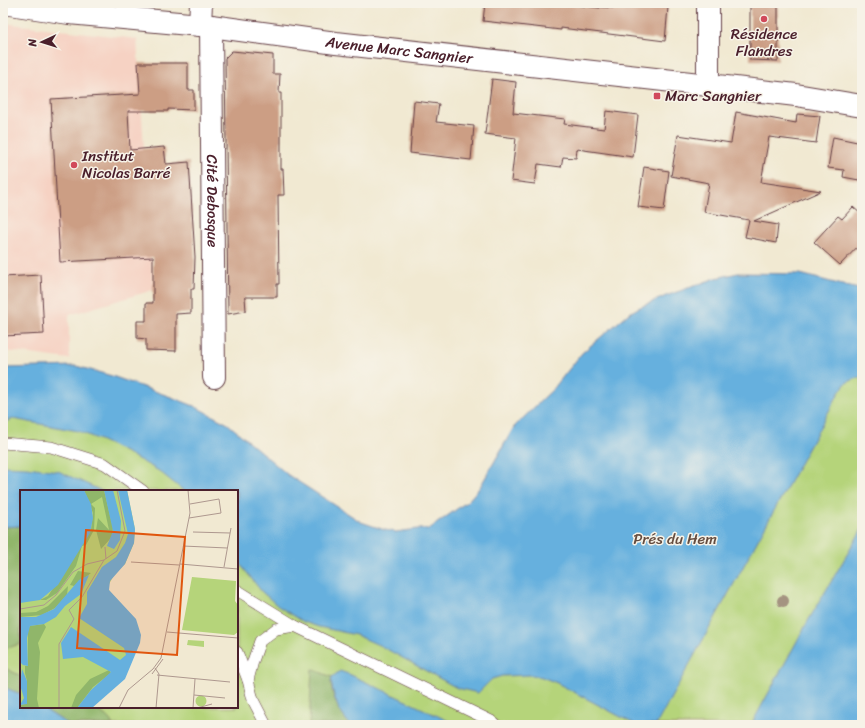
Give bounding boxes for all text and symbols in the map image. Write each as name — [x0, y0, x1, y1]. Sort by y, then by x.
marker: Résidence Flandres — [759, 14, 769, 24]
place label: Résidence Flandres — [731, 21, 797, 64]
north arrow — [22, 22, 62, 62]
street label: Avenue Marc Sangnier — [323, 29, 475, 71]
text: N — [23, 38, 42, 48]
place label: Marc Sangnier — [665, 83, 762, 109]
marker: Marc Sangnier — [652, 91, 662, 101]
place label: Institut Nicolas Barré — [81, 143, 171, 186]
street label: Cité Debosque — [199, 154, 226, 248]
marker: Institut Nicolas Barré — [69, 160, 79, 170]
inset map — [20, 490, 238, 708]
park label: Prés du Hem — [633, 526, 717, 552]

